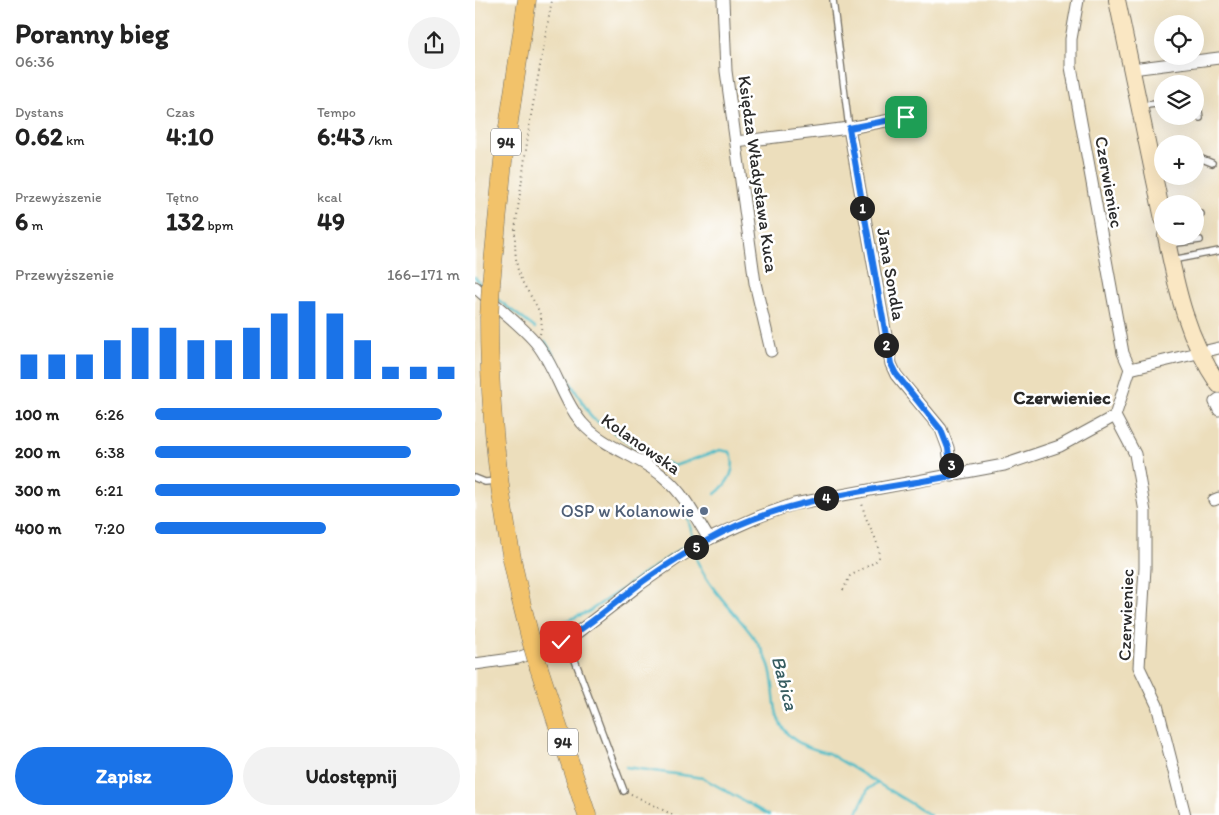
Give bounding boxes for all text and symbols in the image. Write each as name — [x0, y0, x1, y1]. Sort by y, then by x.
map controls — [1154, 15, 1204, 245]
button: locate — [1154, 15, 1204, 65]
text: Poranny bieg — [15, 16, 169, 50]
button: share — [408, 17, 460, 69]
text: 06:36 — [15, 52, 54, 71]
street label: Księdza Władysława Kuca — [733, 74, 783, 275]
button: layers — [1154, 75, 1204, 125]
pin — [885, 96, 927, 138]
icon: arrive — [892, 103, 920, 131]
text: Dystans — [15, 104, 64, 121]
text: Czas — [166, 104, 195, 121]
text: Tempo — [317, 104, 356, 121]
text: 0.62 — [15, 121, 63, 151]
text: 4:10 — [166, 121, 214, 151]
text: 6:43 — [317, 121, 365, 151]
road number: 94 — [491, 128, 521, 156]
text: km — [63, 132, 85, 149]
text: /km — [365, 132, 393, 149]
street label: Czerwieniec — [1090, 135, 1128, 229]
button: + — [1154, 135, 1204, 185]
text: Przewyższenie — [15, 189, 102, 206]
text: Tętno — [166, 189, 199, 206]
text: kcal — [317, 189, 342, 206]
button: − — [1154, 195, 1204, 245]
pin: 1 — [849, 196, 875, 220]
text: 1 — [859, 200, 866, 217]
text: 6 — [15, 206, 28, 236]
text: 132 — [166, 206, 204, 236]
text: 49 — [317, 206, 345, 236]
text: m — [28, 217, 43, 234]
text: bpm — [204, 217, 234, 234]
street label: Jana Sondla — [872, 226, 910, 323]
text: Przewyższenie — [15, 265, 114, 284]
text: 166–171 m — [387, 265, 460, 284]
pin: 2 — [873, 332, 899, 358]
text: 2 — [883, 337, 890, 354]
district label: Czerwieniec — [1013, 386, 1111, 409]
text: 100 m — [15, 405, 59, 424]
text: 6:26 — [95, 405, 124, 424]
street label: Kolanowska — [597, 409, 686, 480]
text: 200 m — [15, 443, 60, 462]
text: 6:38 — [95, 443, 125, 462]
pin: 3 — [939, 452, 963, 478]
text: 3 — [948, 457, 955, 474]
text: 300 m — [15, 481, 61, 500]
text: 6:21 — [95, 481, 123, 500]
pin: 4 — [813, 486, 839, 510]
text: 4 — [822, 490, 831, 507]
place label: OSP w Kolanowie — [561, 500, 694, 522]
marker: OSP w Kolanowie — [698, 505, 710, 517]
text: 400 m — [15, 519, 61, 538]
text: 7:20 — [95, 519, 125, 538]
pin: 5 — [683, 534, 709, 560]
text: 5 — [693, 539, 700, 556]
street label: Czerwieniec — [1113, 568, 1139, 662]
pin — [540, 621, 582, 663]
icon: check — [547, 628, 575, 656]
water label: Babica — [767, 653, 803, 713]
road number: 94 — [548, 729, 578, 756]
button: Zapisz — [15, 747, 233, 805]
button: Udostępnij — [243, 747, 460, 805]

